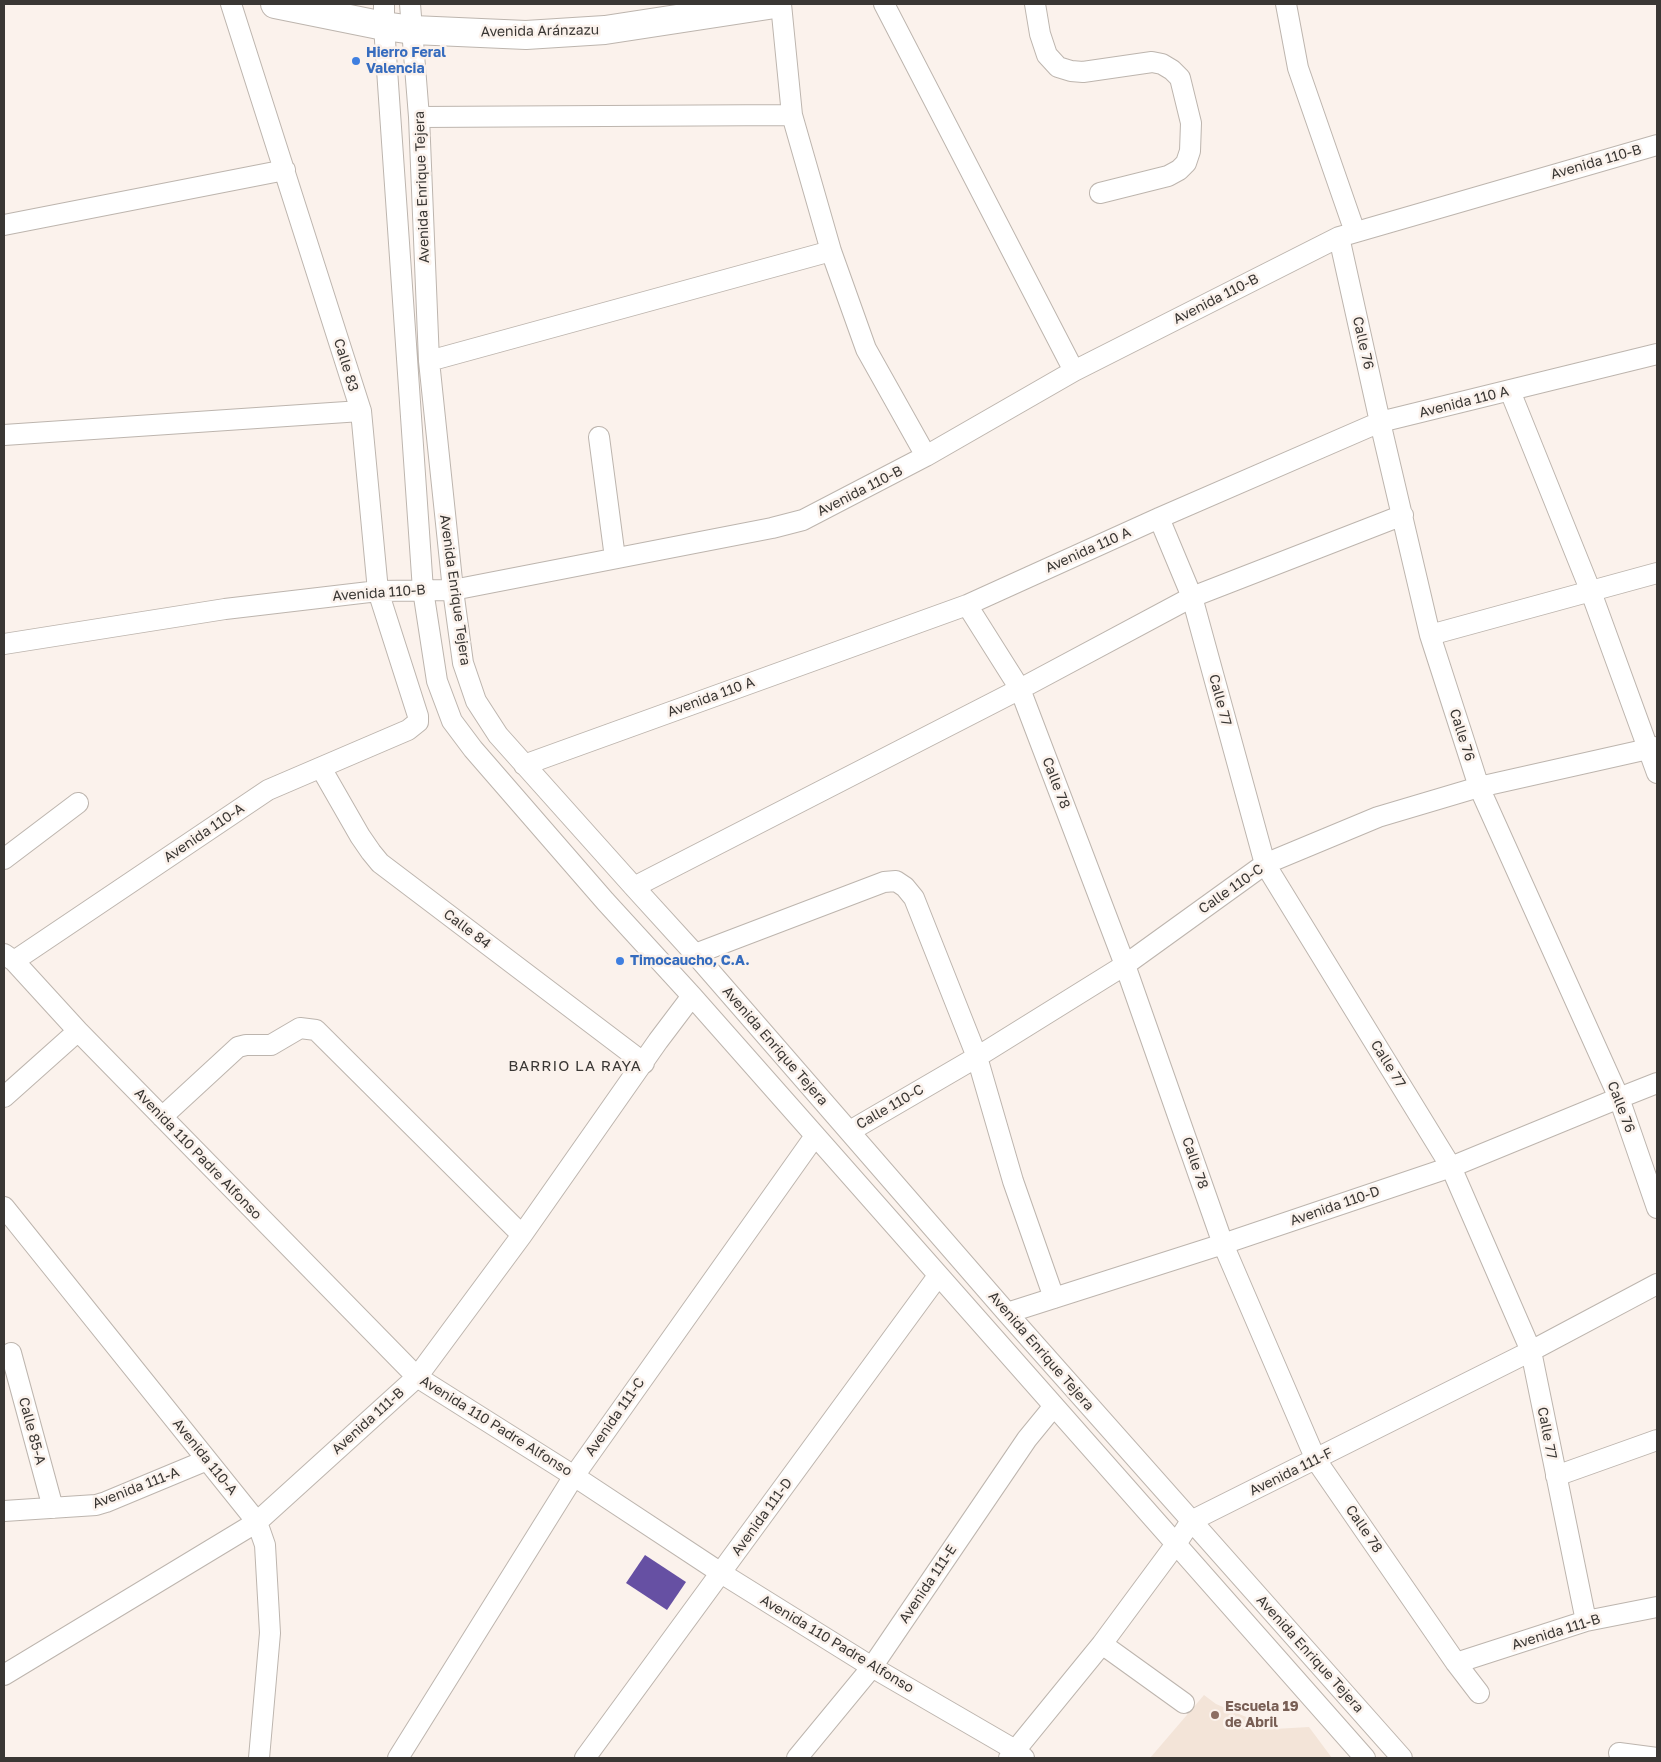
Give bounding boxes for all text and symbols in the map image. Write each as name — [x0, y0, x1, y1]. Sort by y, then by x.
street label: Avenida Aránzazu — [481, 22, 599, 40]
place label: Hierro Feral Valencia — [366, 45, 446, 78]
marker: Hierro Feral Valencia — [350, 55, 362, 67]
street label: Avenida Enrique Tejera — [411, 111, 433, 263]
street label: Avenida 110-B — [1549, 141, 1643, 183]
street label: Avenida 110-B — [1171, 270, 1261, 328]
street label: Calle 76 — [1349, 315, 1377, 371]
street label: Calle 83 — [330, 336, 362, 394]
street label: Avenida 110 A — [1417, 383, 1511, 421]
street label: Avenida 110-B — [815, 462, 905, 520]
street label: Avenida Enrique Tejera — [436, 513, 474, 667]
street label: Avenida 110 A — [1043, 524, 1133, 576]
street label: Avenida 110-B — [332, 581, 426, 605]
street label: Calle 77 — [1205, 672, 1235, 728]
street label: Avenida 110 A — [665, 673, 757, 721]
street label: Calle 76 — [1446, 707, 1478, 763]
street label: Calle 78 — [1039, 755, 1073, 811]
street label: Avenida 110-A — [161, 800, 247, 866]
street label: Calle 110-C — [1195, 861, 1267, 917]
street label: Calle 84 — [440, 906, 494, 952]
place label: Timocaucho, C.A. — [630, 953, 750, 969]
marker: Timocaucho, C.A. — [614, 955, 626, 967]
street label: Avenida Enrique Tejera — [719, 983, 831, 1109]
street label: Calle 77 — [1367, 1037, 1409, 1091]
district label: BARRIO LA RAYA — [507, 1057, 643, 1075]
street label: Calle 76 — [1604, 1079, 1638, 1135]
street label: Calle 110-C — [853, 1081, 927, 1133]
street label: Avenida 110 Padre Alfonso — [131, 1085, 265, 1223]
street label: Calle 78 — [1178, 1135, 1212, 1191]
street label: Avenida 110-D — [1288, 1183, 1382, 1229]
street label: Avenida Enrique Tejera — [985, 1288, 1097, 1414]
street label: Avenida 110 Padre Alfonso — [417, 1372, 575, 1480]
street label: Avenida 111-C — [582, 1375, 648, 1459]
street label: Avenida 111-B — [328, 1384, 408, 1458]
street label: Calle 85-A — [15, 1395, 49, 1467]
street label: Calle 77 — [1534, 1406, 1560, 1460]
street label: Avenida 110-A — [169, 1415, 241, 1499]
street label: Avenida 111-F — [1247, 1445, 1335, 1499]
street label: Avenida 111-A — [90, 1464, 182, 1512]
street label: Avenida 111-D — [728, 1475, 796, 1559]
street label: Calle 78 — [1342, 1502, 1386, 1556]
street label: Avenida 111-E — [896, 1542, 960, 1626]
street label: Avenida 110 Padre Alfonso — [757, 1591, 917, 1697]
street label: Avenida Enrique Tejera — [1253, 1592, 1367, 1716]
street label: Avenida 111-B — [1510, 1611, 1602, 1653]
place label: Escuela 19 de Abril — [1225, 1699, 1299, 1731]
marker: Escuela 19 de Abril — [1209, 1709, 1221, 1721]

